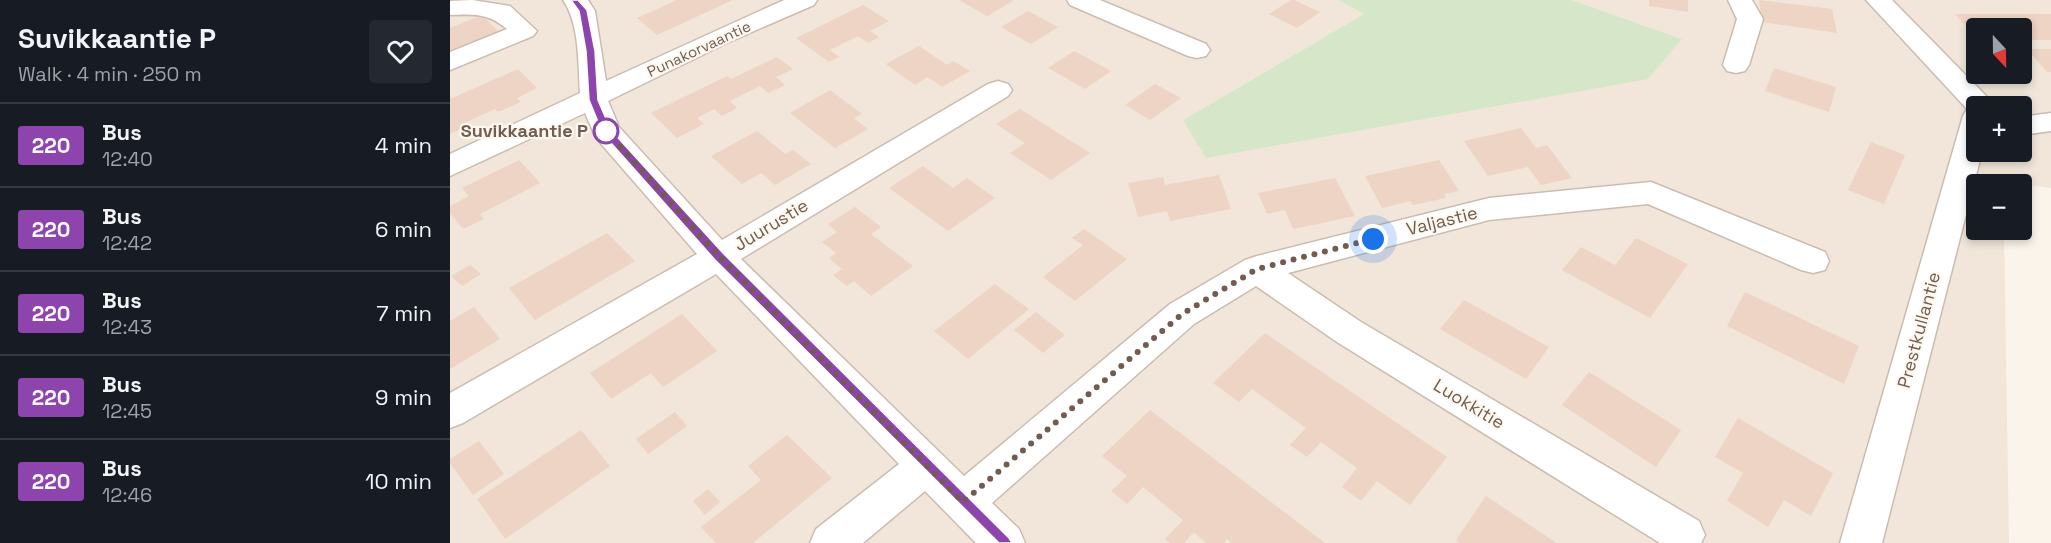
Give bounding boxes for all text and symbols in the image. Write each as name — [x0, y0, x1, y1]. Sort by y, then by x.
street label: Punakorvaantie — [644, 16, 754, 81]
north arrow — [1966, 18, 2032, 84]
map controls — [1966, 18, 2032, 240]
text: Suvikkaantie P — [18, 20, 216, 56]
button: heart — [369, 20, 432, 83]
text: Walk · 4 min · 250 m — [18, 61, 202, 87]
button: + — [1966, 96, 2032, 162]
text: Bus — [102, 118, 142, 146]
marker: Suvikkaantie P — [593, 118, 619, 144]
place label: Suvikkaantie P — [461, 119, 588, 142]
text: 4 min — [375, 131, 432, 159]
text: 220 — [32, 132, 70, 159]
text: 12:40 — [102, 146, 153, 172]
button: − — [1966, 174, 2032, 240]
street label: Juurustie — [729, 193, 812, 256]
street label: Valjastie — [1404, 201, 1480, 240]
text: Bus — [102, 202, 142, 230]
text: 6 min — [375, 215, 432, 243]
text: 220 — [32, 216, 70, 243]
your location — [1358, 224, 1388, 254]
text: 12:42 — [102, 230, 152, 256]
street label: Prestkullantie — [1892, 269, 1945, 391]
text: Bus — [102, 286, 142, 314]
text: 7 min — [376, 299, 432, 327]
text: 220 — [32, 300, 70, 327]
text: 12:43 — [102, 314, 152, 340]
text: Bus — [102, 370, 142, 398]
street label: Luokkitie — [1429, 373, 1509, 434]
text: 9 min — [375, 383, 432, 411]
text: 220 — [32, 384, 70, 411]
text: 12:45 — [102, 398, 152, 424]
text: Bus — [102, 454, 142, 482]
text: 10 min — [365, 467, 432, 495]
text: 220 — [32, 468, 70, 495]
text: 12:46 — [102, 482, 152, 508]

